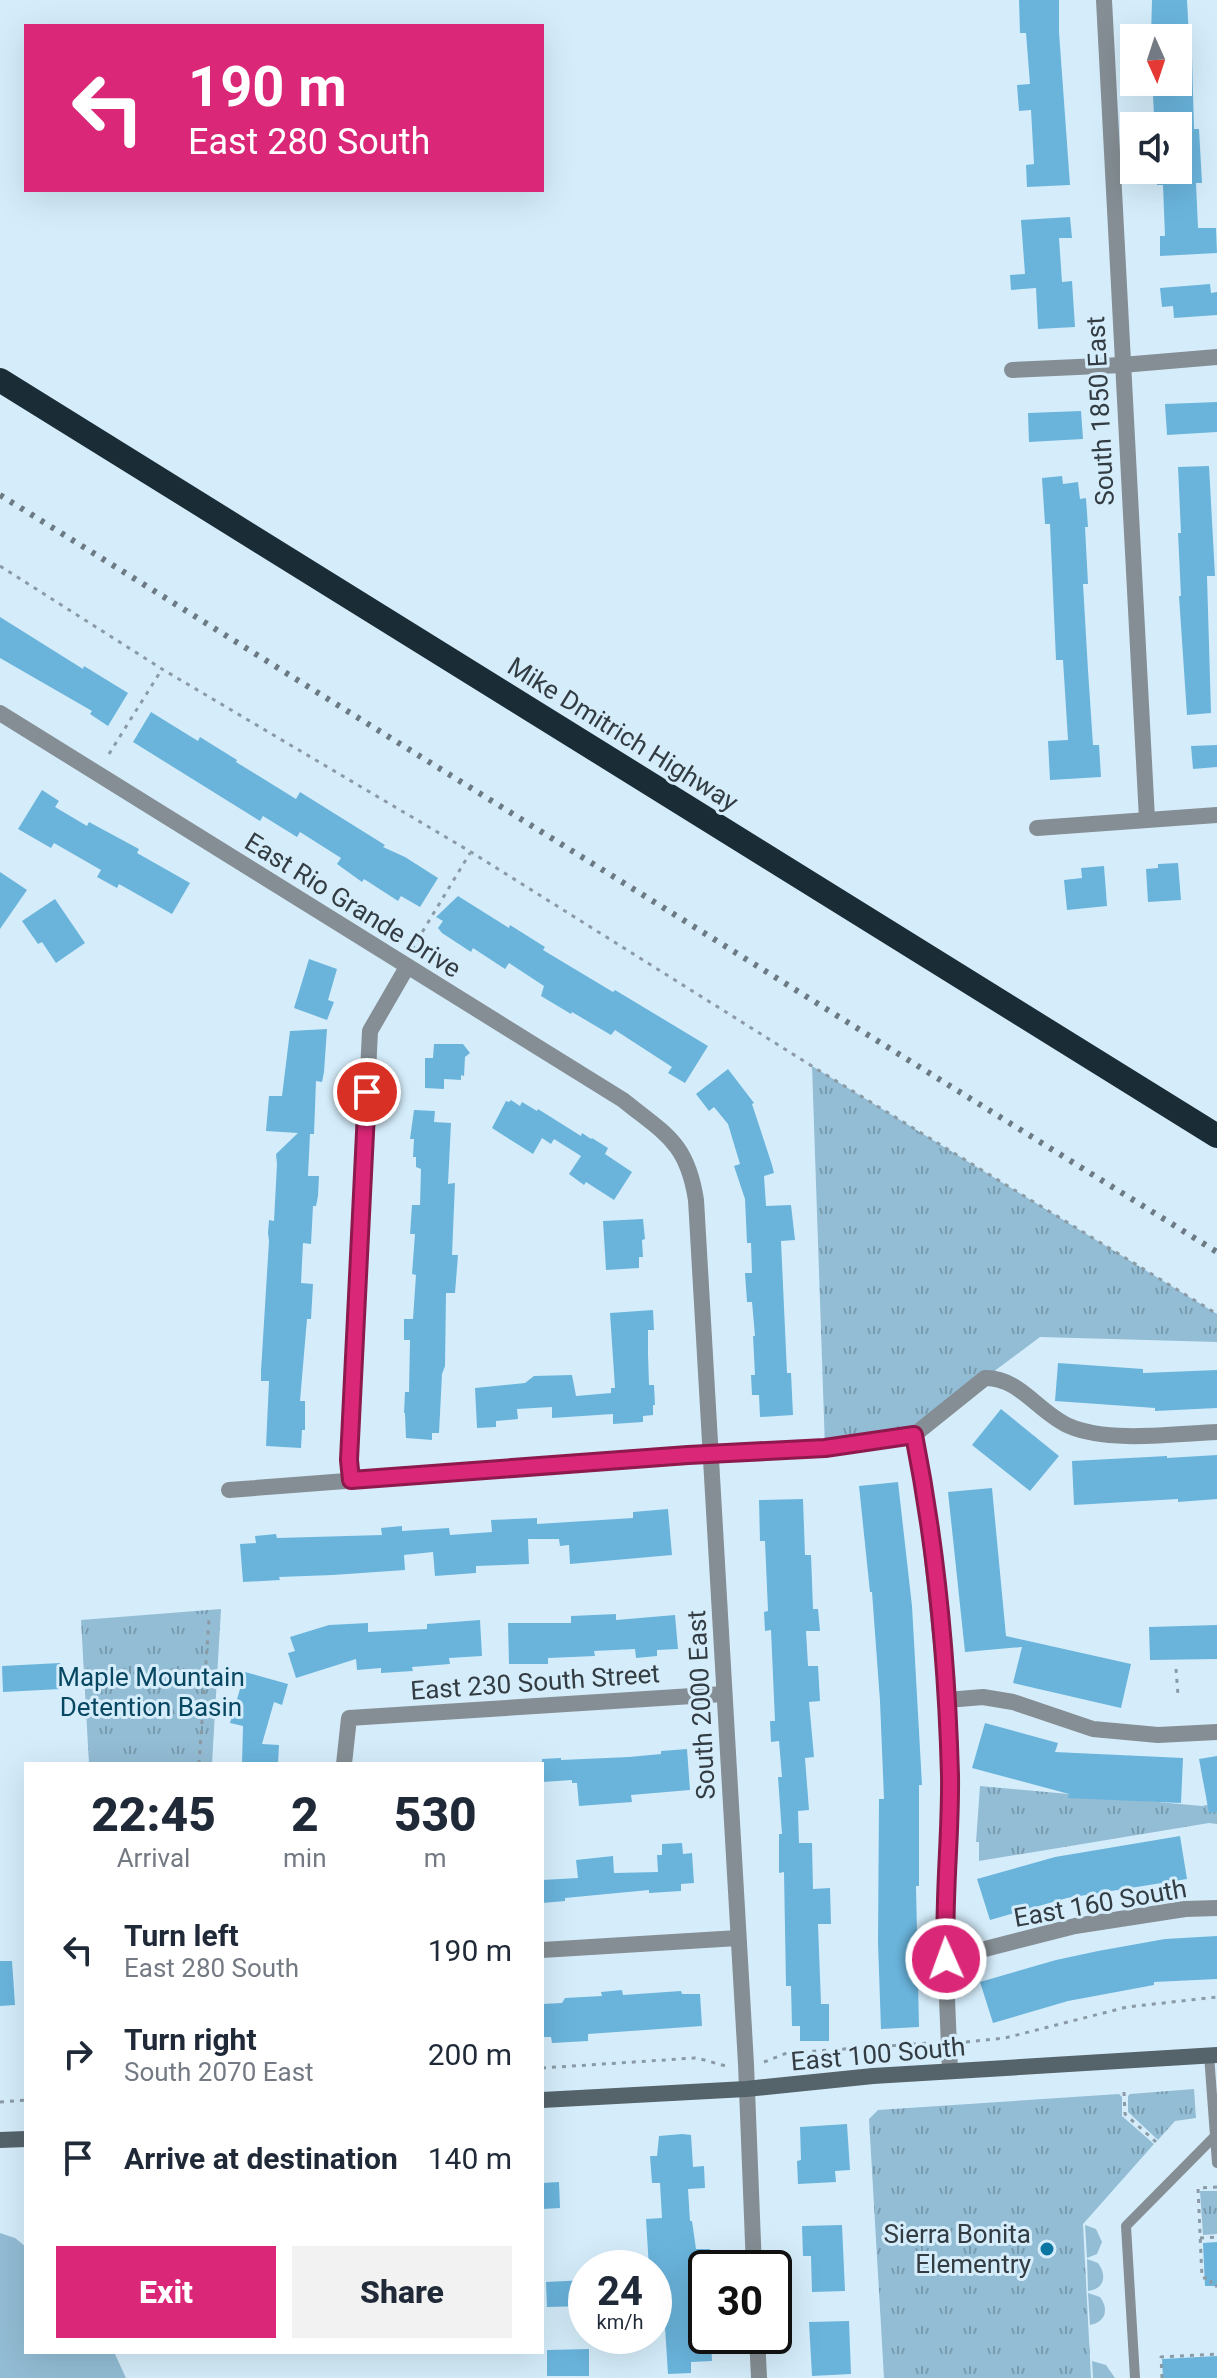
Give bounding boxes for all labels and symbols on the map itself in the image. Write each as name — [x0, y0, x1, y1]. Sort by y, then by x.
north arrow — [1120, 24, 1192, 96]
street label: South 1850 East — [1080, 316, 1120, 506]
street label: Mike Dmitrich Highway — [502, 651, 744, 817]
street label: East Rio Grande Drive — [240, 826, 466, 984]
pin — [333, 1058, 401, 1126]
street label: South 2000 East — [681, 1610, 721, 1800]
street label: East 230 South Street — [409, 1658, 661, 1706]
park label: Maple Mountain Detention Basin — [57, 1662, 245, 1722]
street label: East 160 South — [1011, 1873, 1189, 1933]
position arrow — [904, 1917, 988, 2001]
street label: East 100 South — [790, 2031, 966, 2077]
place label: Sierra Bonita Elementry — [883, 2219, 1031, 2279]
marker: Sierra Bonita Elementry — [1038, 2240, 1056, 2258]
speed limit sign: 30 — [688, 2250, 792, 2354]

